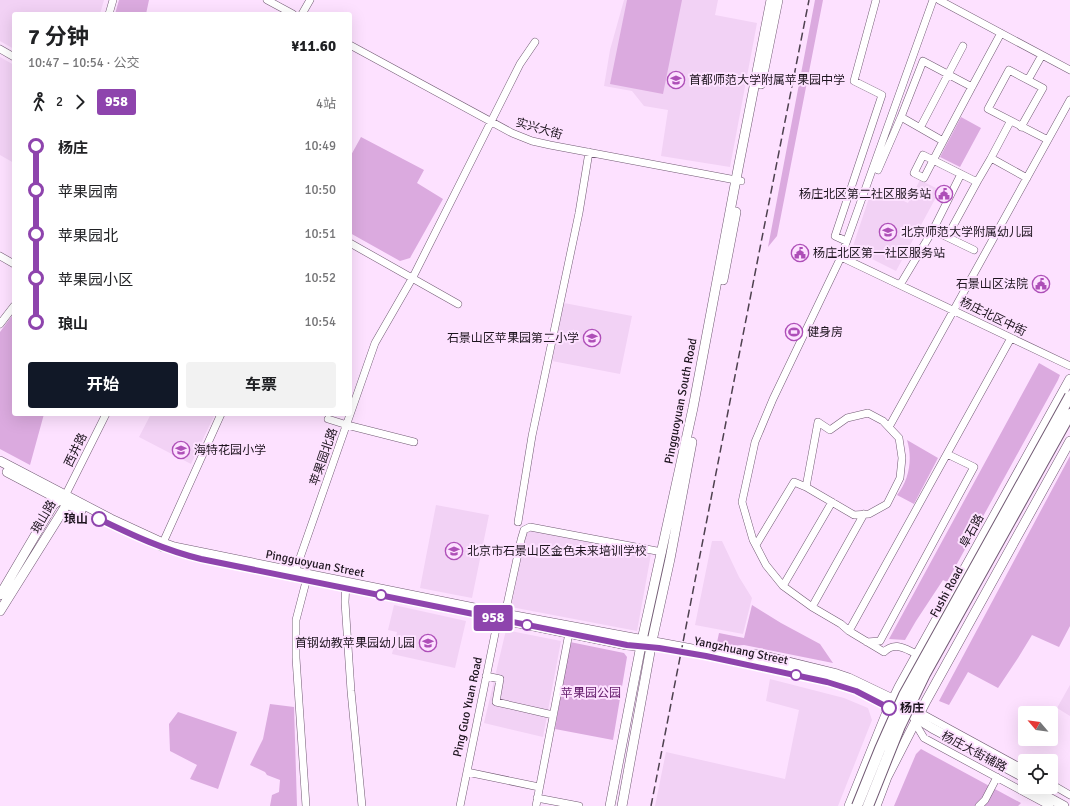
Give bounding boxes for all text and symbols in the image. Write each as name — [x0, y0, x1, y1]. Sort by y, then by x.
text: 7 分钟 — [28, 23, 89, 50]
text: ¥11.60 — [291, 37, 336, 55]
text: 10:47 – 10:54 · 公交 — [28, 55, 139, 71]
school or university icon: 首都师范大学附属苹果园中学 — [666, 70, 686, 90]
place label: 首都师范大学附属苹果园中学 — [689, 73, 845, 88]
icon: walk — [28, 91, 50, 113]
icon: forward — [69, 91, 91, 113]
text: 958 — [105, 93, 128, 110]
text: 2 — [56, 94, 63, 110]
text: 4站 — [316, 96, 336, 112]
street label: 实兴大街 — [514, 115, 564, 143]
text: 10:49 — [304, 138, 336, 154]
text: 杨庄 — [58, 139, 88, 157]
text: 10:50 — [304, 182, 336, 198]
text: 苹果园南 — [58, 183, 118, 201]
public building icon: 杨庄北区第二社区服务站 — [934, 184, 954, 204]
place label: 杨庄北区第二社区服务站 — [799, 187, 931, 202]
school or university icon: 北京师范大学附属幼儿园 — [878, 222, 898, 242]
place label: 北京师范大学附属幼儿园 — [901, 225, 1033, 240]
text: 10:51 — [304, 226, 336, 242]
text: 苹果园北 — [58, 227, 118, 245]
public building icon: 杨庄北区第一社区服务站 — [790, 243, 810, 263]
place label: 杨庄北区第一社区服务站 — [813, 246, 945, 261]
text: 10:52 — [304, 270, 336, 286]
text: 苹果园小区 — [58, 271, 133, 289]
public building icon: 石景山区法院 — [1031, 274, 1051, 294]
place label: 石景山区法院 — [956, 277, 1028, 292]
street label: 杨庄北区中街 — [957, 294, 1029, 340]
text: 10:54 — [304, 314, 336, 330]
text: 琅山 — [58, 315, 88, 333]
sports icon: 健身房 — [784, 322, 804, 342]
place label: 健身房 — [807, 325, 843, 340]
school or university icon: 石景山区苹果园第二小学 — [582, 328, 602, 348]
place label: 石景山区苹果园第二小学 — [447, 331, 579, 346]
street label: Pingguoyuan South Road — [661, 337, 701, 465]
button: 开始 — [28, 362, 178, 408]
button: 车票 — [186, 362, 336, 408]
street label: 苹果园北路 — [307, 426, 341, 488]
street label: 西井路 — [61, 431, 91, 469]
school or university icon: 海特花园小学 — [171, 440, 191, 460]
place label: 海特花园小学 — [194, 443, 266, 458]
street label: 琅山路 — [29, 498, 59, 536]
marker: 琅山 — [91, 511, 107, 527]
place label: 琅山 — [64, 512, 88, 527]
street label: 阜石路 — [957, 512, 987, 550]
school or university icon: 北京市石景山区金色未来培训学校 — [444, 541, 464, 561]
place label: 北京市石景山区金色未来培训学校 — [467, 544, 647, 559]
street label: Pingguoyuan Street — [264, 547, 366, 581]
street label: Fushi Road — [927, 564, 967, 620]
unlabelled marker — [375, 589, 387, 601]
line badge: 958 — [470, 605, 516, 631]
text: 958 — [482, 609, 504, 626]
unlabelled marker — [521, 619, 533, 631]
school or university icon: 首钢幼教苹果园幼儿园 — [418, 633, 438, 653]
street label: Yangzhuang Street — [693, 634, 789, 668]
place label: 首钢幼教苹果园幼儿园 — [295, 636, 415, 651]
street label: Ping Guo Yuan Road — [450, 656, 486, 758]
unlabelled marker — [790, 669, 802, 681]
park label: 苹果园公园 — [561, 686, 621, 701]
marker: 杨庄 — [881, 700, 897, 716]
place label: 杨庄 — [900, 701, 924, 716]
north arrow — [1018, 706, 1058, 746]
map controls — [1018, 706, 1058, 794]
street label: 杨庄大街辅路 — [939, 728, 1009, 776]
button: locate — [1018, 754, 1058, 794]

